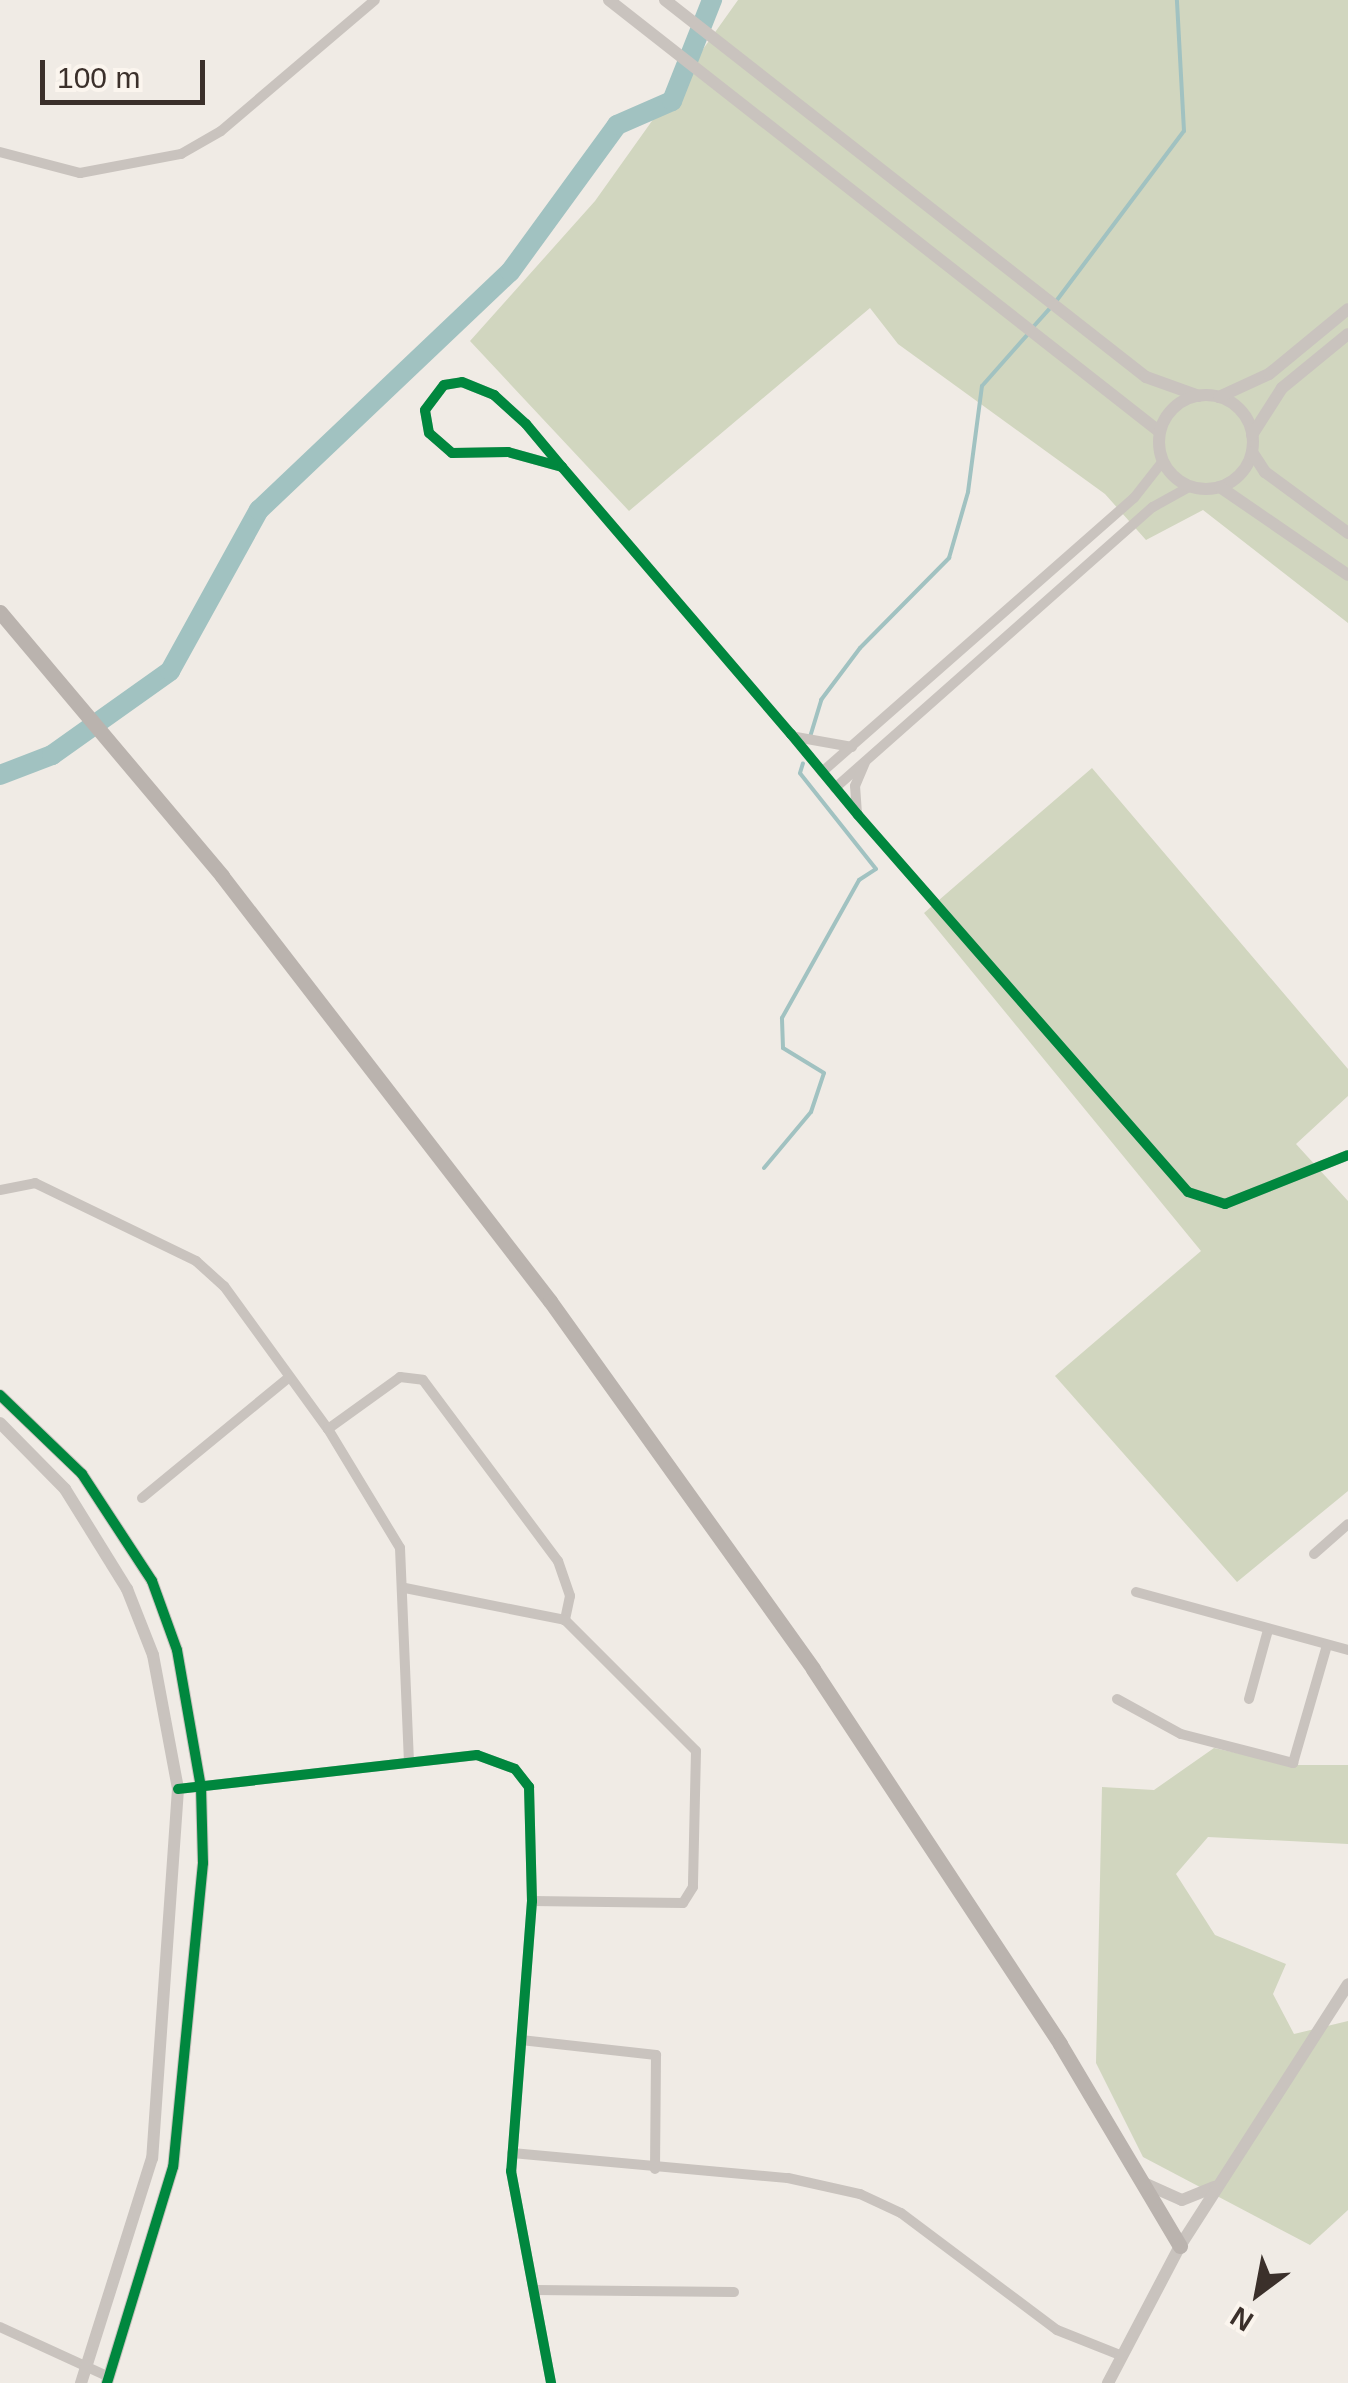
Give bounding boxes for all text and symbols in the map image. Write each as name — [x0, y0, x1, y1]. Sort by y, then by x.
scale bar — [45, 40, 210, 102]
text: 100 m — [57, 61, 140, 94]
north arrow — [1208, 2243, 1308, 2343]
text: N — [1225, 2300, 1259, 2337]

